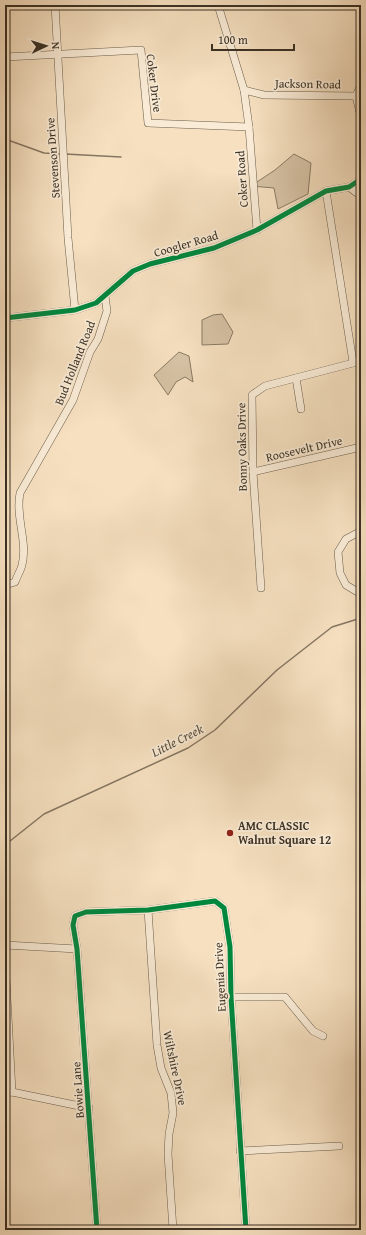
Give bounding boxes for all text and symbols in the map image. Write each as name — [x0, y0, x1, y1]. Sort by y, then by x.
north arrow — [26, 26, 66, 66]
scale bar — [212, 26, 294, 52]
text: 100 m — [218, 31, 248, 48]
text: N — [48, 41, 64, 50]
street label: Coker Drive — [142, 53, 167, 113]
street label: Jackson Road — [273, 74, 342, 93]
street label: Stevenson Drive — [41, 117, 64, 199]
street label: Coker Road — [231, 150, 252, 208]
street label: Coogler Road — [152, 226, 221, 261]
street label: Bud Holland Road — [50, 317, 99, 408]
street label: Bonny Oaks Drive — [232, 402, 251, 491]
street label: Roosevelt Drive — [264, 431, 344, 466]
water label: Little Creek — [147, 719, 207, 762]
place label: AMC CLASSIC Walnut Square 12 — [238, 817, 331, 848]
marker: AMC CLASSIC Walnut Square 12 — [225, 828, 235, 838]
street label: Eugenia Drive — [209, 942, 230, 1012]
street label: Wiltshire Drive — [159, 1029, 192, 1107]
street label: Bowie Lane — [67, 1061, 88, 1119]

